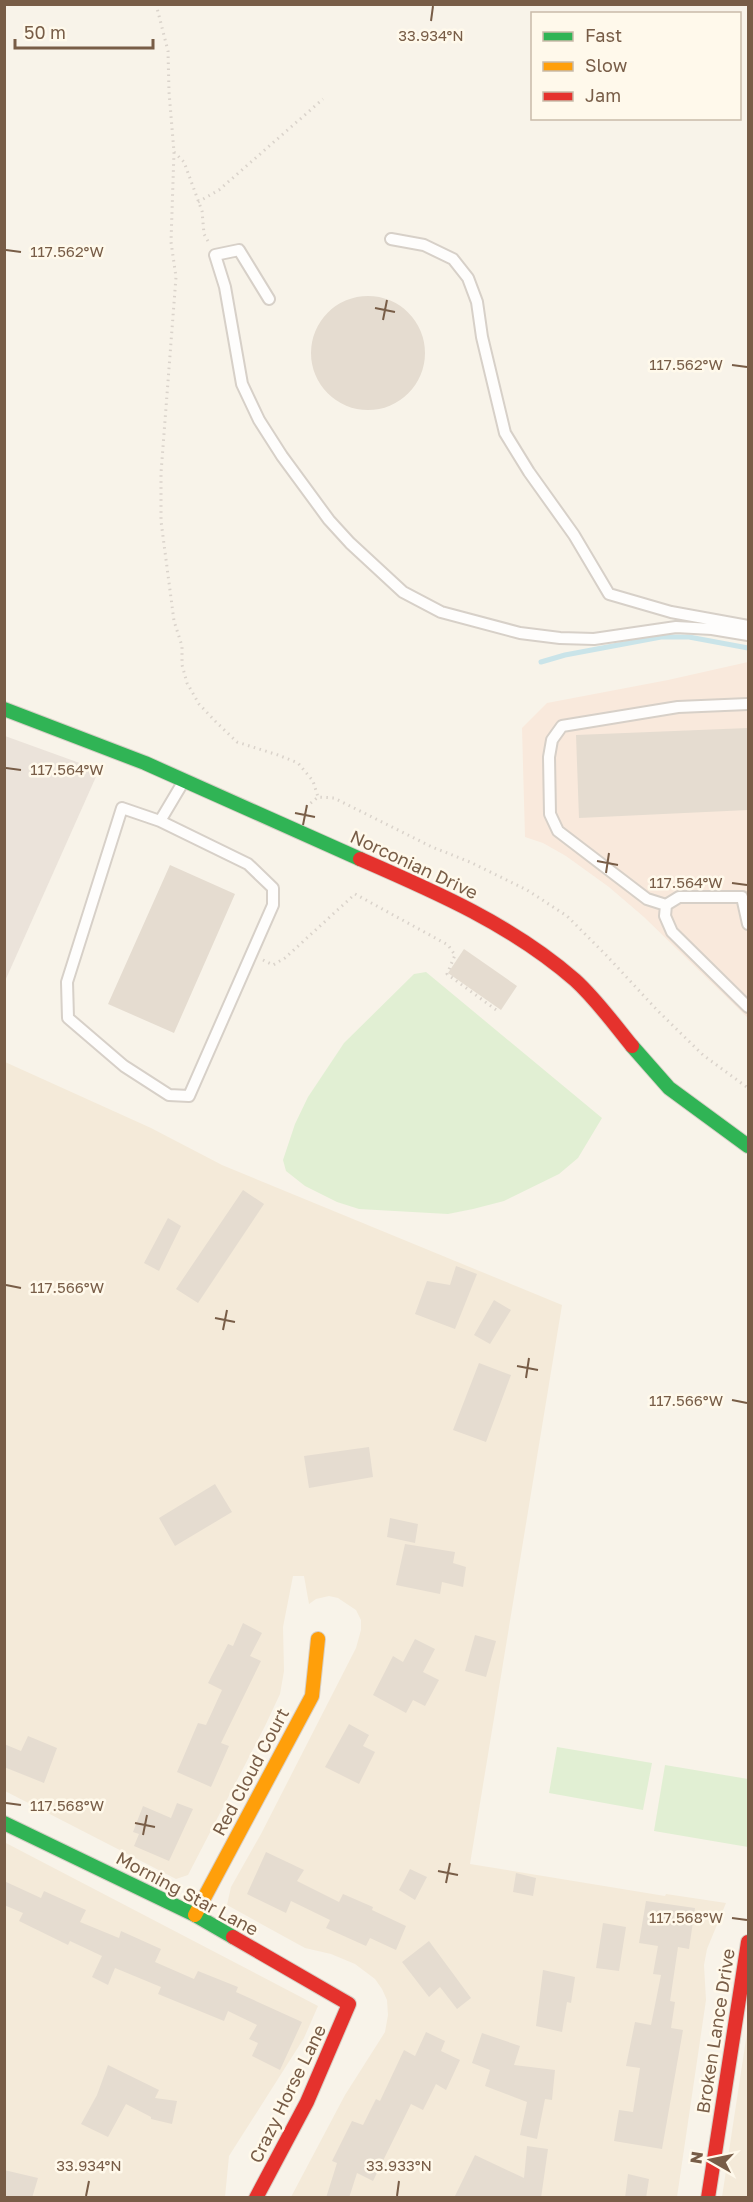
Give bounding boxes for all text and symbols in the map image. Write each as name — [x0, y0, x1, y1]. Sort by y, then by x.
scale bar — [15, 12, 153, 50]
legend — [531, 12, 741, 120]
text: 50 m — [24, 21, 66, 43]
text: Fast — [585, 24, 622, 46]
text: 33.934°N — [398, 26, 464, 44]
text: Slow — [585, 54, 628, 76]
text: Jam — [585, 84, 621, 106]
text: 117.562°W — [30, 242, 104, 260]
text: 117.562°W — [649, 355, 723, 373]
text: 117.564°W — [30, 760, 104, 778]
street label: Norconian Drive — [347, 825, 482, 903]
text: 117.564°W — [649, 873, 723, 891]
text: 117.566°W — [30, 1278, 104, 1296]
text: 117.566°W — [649, 1391, 723, 1409]
street label: Red Cloud Court — [207, 1704, 293, 1839]
text: 117.568°W — [30, 1796, 104, 1814]
street label: Morning Star Lane — [113, 1846, 262, 1940]
text: 117.568°W — [649, 1908, 723, 1926]
street label: Broken Lance Drive — [691, 1947, 739, 2115]
street label: Crazy Horse Lane — [244, 2021, 330, 2166]
north arrow — [681, 2130, 741, 2190]
text: N — [685, 2150, 707, 2165]
text: 33.934°N — [56, 2156, 122, 2174]
text: 33.933°N — [366, 2156, 432, 2174]

